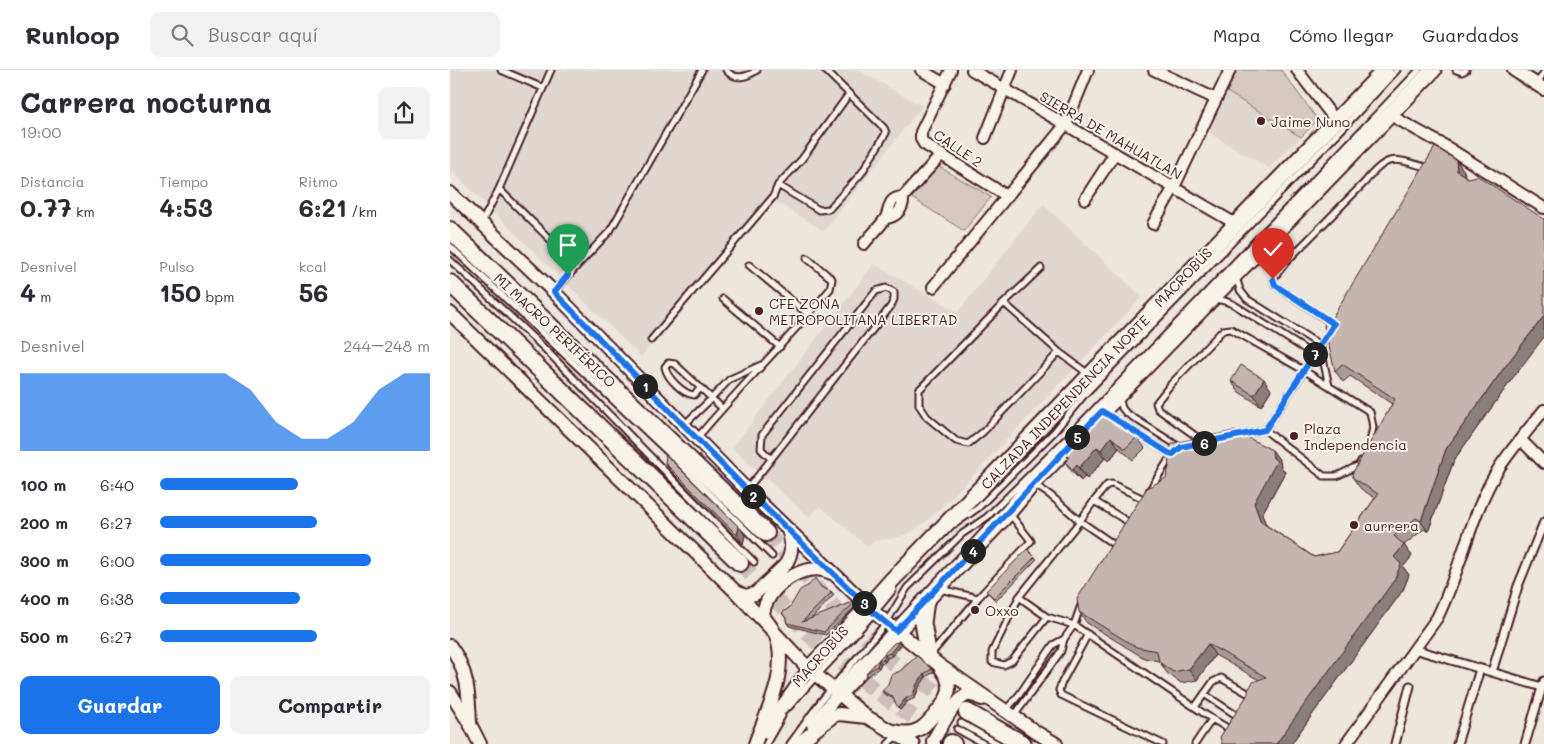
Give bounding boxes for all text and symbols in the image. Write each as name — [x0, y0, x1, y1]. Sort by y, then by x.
search box — [150, 12, 500, 57]
text: Runloop — [25, 19, 120, 50]
icon: search — [168, 21, 196, 49]
text: Buscar aquí — [208, 22, 318, 47]
text: Mapa — [1213, 23, 1261, 47]
text: Cómo llegar — [1289, 23, 1394, 47]
text: Guardados — [1422, 23, 1519, 47]
text: Carrera nocturna — [20, 84, 272, 120]
street label: SIERRA DE MAHUATLAN — [1036, 86, 1186, 184]
button: share — [378, 87, 430, 139]
place label: Jaime Nuno — [1271, 112, 1350, 131]
marker: Jaime Nuno — [1255, 115, 1267, 127]
text: 19:00 — [20, 121, 61, 142]
street label: CALLE 2 — [930, 125, 986, 171]
text: Distancia — [20, 172, 85, 191]
text: Tiempo — [159, 172, 208, 191]
text: Ritmo — [299, 172, 338, 191]
text: 0.77 — [20, 191, 72, 223]
text: 4:53 — [159, 191, 213, 223]
text: 6:21 — [299, 191, 347, 223]
text: km — [72, 202, 95, 221]
text: /km — [347, 202, 377, 221]
pin — [547, 224, 589, 275]
pin — [1252, 228, 1294, 279]
icon: arrive — [554, 231, 582, 259]
icon: check — [1259, 235, 1287, 263]
street label: MACROBÚS — [1150, 243, 1216, 311]
text: Desnivel — [20, 257, 77, 276]
text: Pulso — [159, 257, 194, 276]
text: kcal — [299, 257, 327, 276]
street label: MI MACRO PERIFÉRICO — [490, 268, 620, 392]
text: 4 — [20, 276, 36, 308]
text: 150 — [159, 276, 201, 308]
text: 56 — [299, 276, 328, 308]
text: m — [36, 287, 52, 306]
text: bpm — [201, 287, 234, 306]
place label: CFE ZONA METROPOLITANA LIBERTAD — [769, 294, 957, 329]
marker: CFE ZONA METROPOLITANA LIBERTAD — [753, 305, 765, 317]
street label: CALZADA INDEPENDENCIA NORTE — [976, 311, 1154, 493]
text: Desnivel — [20, 335, 85, 356]
text: 244–248 m — [343, 335, 430, 356]
pin: 7 — [1302, 342, 1328, 366]
text: 7 — [1312, 345, 1319, 364]
pin: 1 — [632, 374, 658, 398]
text: 1 — [642, 377, 649, 396]
place label: Plaza Independencia — [1304, 419, 1407, 454]
pin: 5 — [1064, 424, 1090, 450]
text: 5 — [1073, 428, 1082, 447]
pin: 6 — [1192, 430, 1216, 456]
marker: Plaza Independencia — [1288, 430, 1300, 442]
text: 6 — [1200, 434, 1209, 453]
text: 100 m — [20, 474, 66, 495]
text: 6:40 — [100, 474, 134, 495]
pin: 2 — [740, 484, 766, 508]
text: 2 — [750, 487, 757, 506]
text: 200 m — [20, 512, 68, 533]
text: 6:27 — [100, 512, 132, 533]
place label: aurrera — [1364, 516, 1419, 535]
marker: aurrera — [1348, 519, 1360, 531]
pin: 4 — [960, 538, 986, 564]
text: 4 — [969, 542, 978, 561]
text: 300 m — [20, 550, 69, 571]
text: 6:00 — [100, 550, 134, 571]
text: 400 m — [20, 588, 69, 609]
text: 6:38 — [100, 588, 134, 609]
pin: 3 — [852, 590, 876, 616]
text: 3 — [860, 594, 869, 613]
place label: Oxxo — [985, 601, 1019, 620]
marker: Oxxo — [969, 604, 981, 616]
street label: MACROBÚS — [788, 621, 853, 691]
text: 500 m — [20, 626, 68, 647]
text: 6:27 — [100, 626, 132, 647]
button: Guardar — [20, 676, 220, 734]
button: Compartir — [230, 676, 430, 734]

